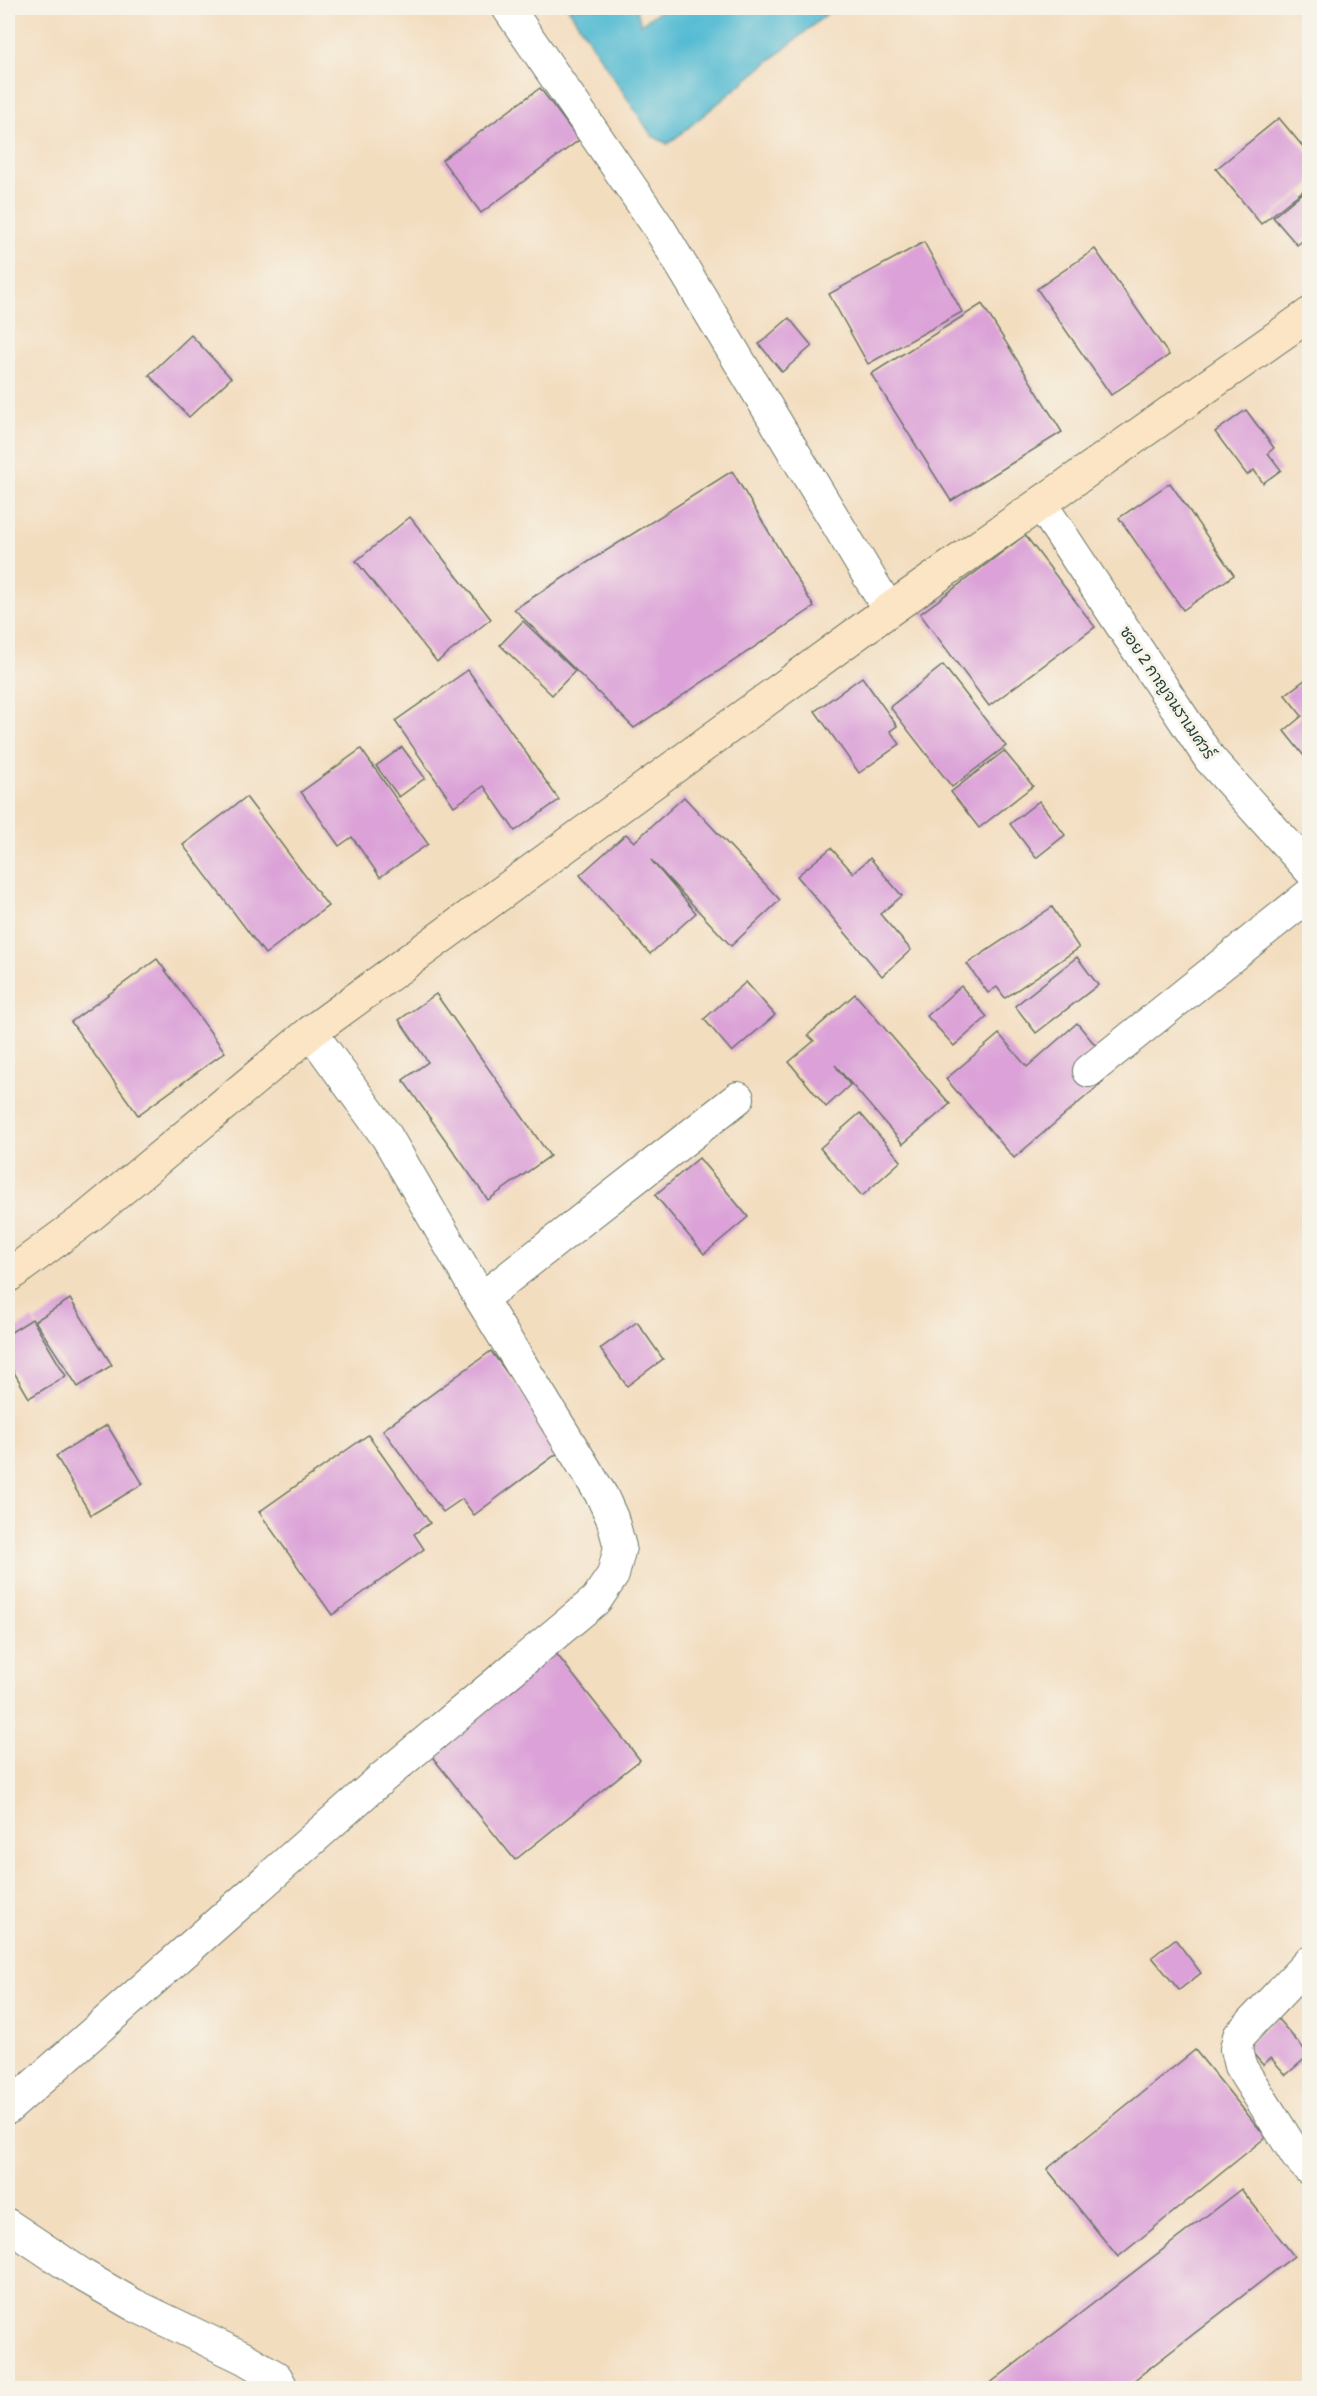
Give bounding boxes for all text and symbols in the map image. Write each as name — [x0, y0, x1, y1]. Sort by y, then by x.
street label: ซอย 2 กาญจนราเมศวร์ — [1115, 621, 1221, 764]

